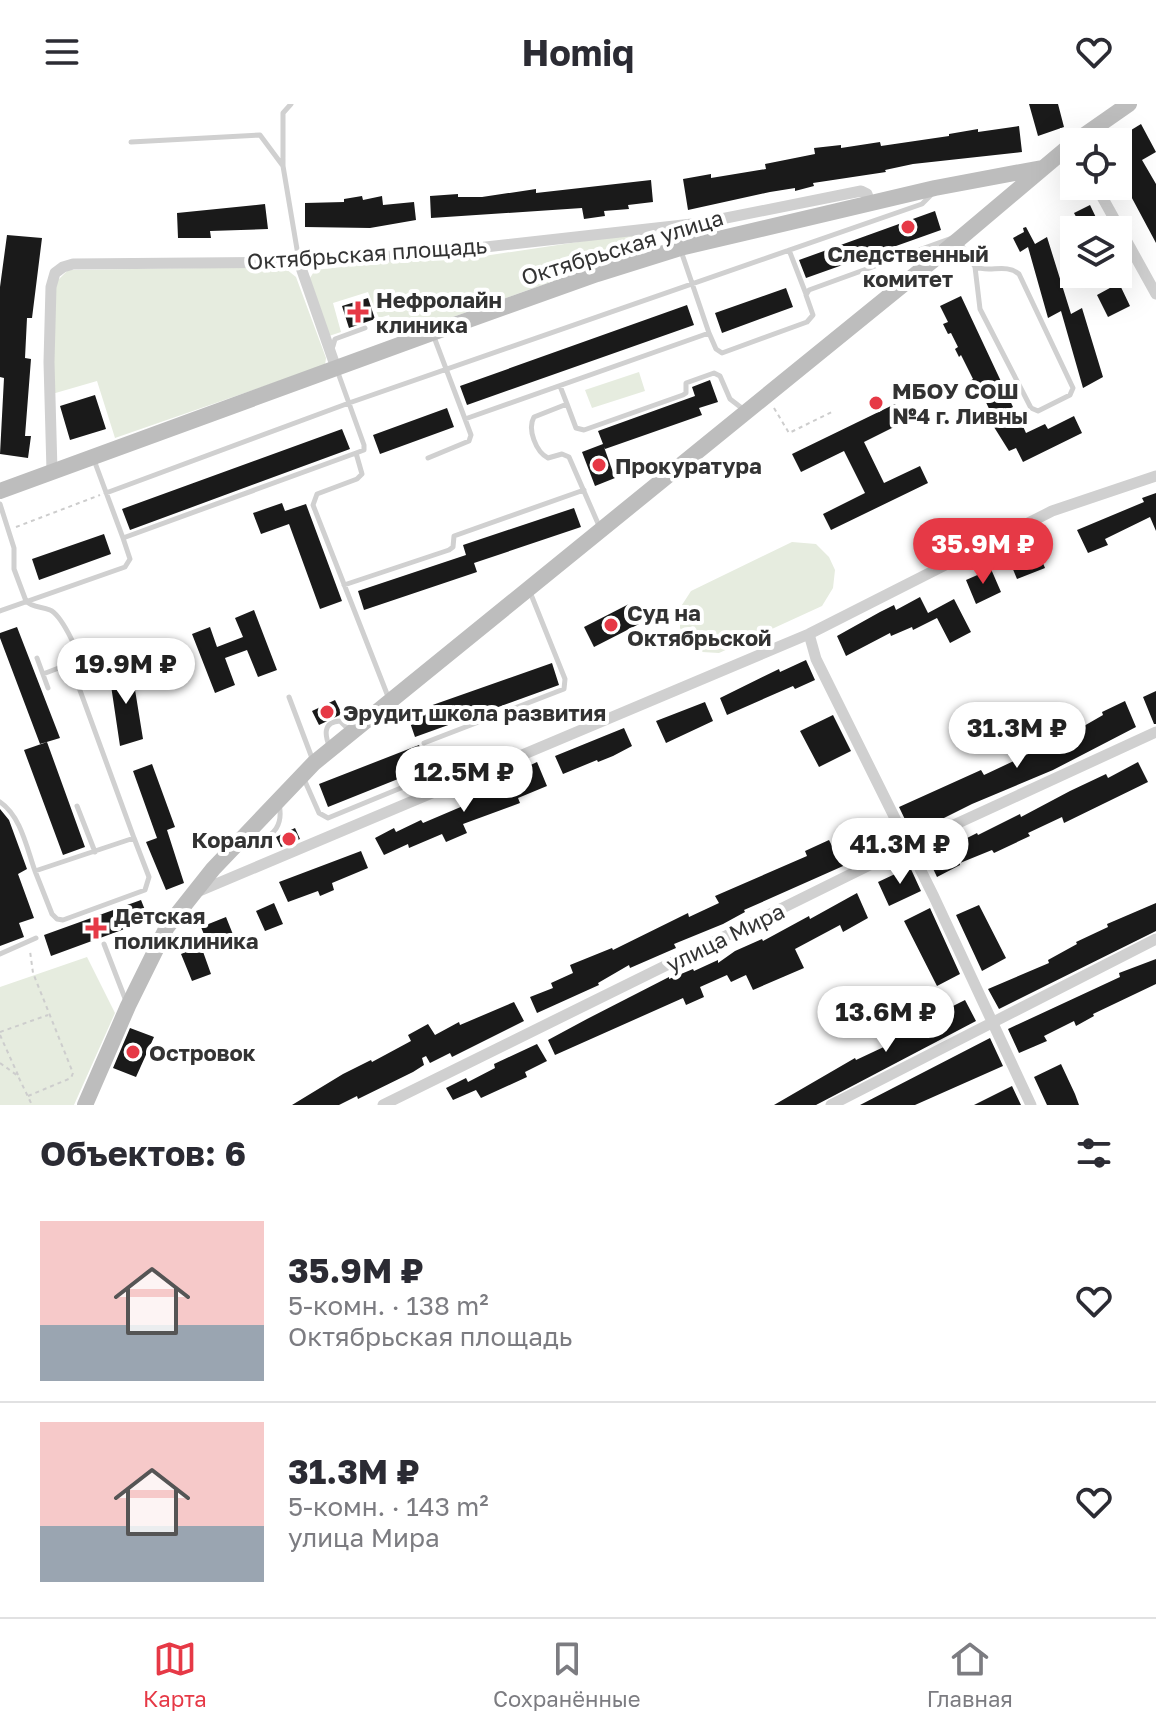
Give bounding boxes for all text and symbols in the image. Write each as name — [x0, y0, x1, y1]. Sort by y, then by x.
icon: menu — [40, 30, 84, 74]
icon: heart — [1072, 30, 1116, 74]
text: Homiq — [522, 31, 634, 74]
map controls — [1060, 128, 1132, 288]
button: locate — [1060, 128, 1132, 200]
street label: Октябрьская улица — [518, 203, 726, 291]
button: layers — [1060, 216, 1132, 288]
marker: Следственный комитет — [899, 218, 917, 236]
street label: Октябрьская площадь — [246, 231, 488, 275]
place label: Следственный комитет — [827, 240, 989, 292]
place label: Нефролайн клиника — [376, 286, 502, 338]
marker: Нефролайн клиника — [347, 301, 369, 323]
place label: МБОУ СОШ №4 г. Ливны — [892, 377, 1028, 429]
marker: МБОУ СОШ №4 г. Ливны — [867, 394, 885, 412]
place label: Прокуратура — [615, 452, 762, 479]
marker: Прокуратура — [590, 456, 608, 474]
pin: 35.9M ₽ — [909, 518, 1057, 586]
text: 35.9M ₽ — [931, 528, 1035, 559]
place label: Суд на Октябрьской — [627, 599, 772, 651]
marker: Суд на Октябрьской — [602, 616, 620, 634]
pin: 19.9M ₽ — [52, 638, 200, 706]
text: 19.9M ₽ — [75, 648, 177, 679]
place label: Эрудит школа развития — [343, 699, 606, 726]
pin: 31.3M ₽ — [943, 702, 1091, 770]
marker: Эрудит школа развития — [318, 703, 336, 721]
text: 31.3M ₽ — [967, 712, 1067, 743]
pin: 12.5M ₽ — [390, 746, 538, 814]
text: 12.5M ₽ — [414, 756, 514, 787]
pin: 41.3M ₽ — [826, 818, 974, 886]
place label: Коралл — [192, 826, 273, 853]
text: 41.3M ₽ — [849, 828, 951, 859]
marker: Коралл — [280, 830, 298, 848]
street label: улица Мира — [661, 897, 789, 977]
place label: Детская поликлиника — [114, 902, 258, 954]
marker: Детская поликлиника — [85, 917, 107, 939]
pin: 13.6M ₽ — [812, 986, 960, 1054]
text: 13.6M ₽ — [835, 996, 937, 1027]
place label: Островок — [149, 1039, 256, 1066]
marker: Островок — [124, 1043, 142, 1061]
icon: filters — [1072, 1131, 1116, 1175]
text: Объектов: 6 — [40, 1133, 246, 1173]
text: 35.9M ₽ — [288, 1250, 424, 1290]
icon: home — [104, 1253, 200, 1349]
icon: heart — [1072, 1279, 1116, 1323]
text: 5-комн. · 138 m² — [288, 1290, 489, 1321]
text: Октябрьская площадь — [288, 1321, 572, 1352]
text: 31.3M ₽ — [288, 1451, 420, 1491]
icon: home — [104, 1454, 200, 1550]
icon: heart — [1072, 1480, 1116, 1524]
text: 5-комн. · 143 m² — [288, 1491, 489, 1522]
text: улица Мира — [288, 1522, 440, 1553]
tab: Карта — [143, 1637, 207, 1712]
tab: Сохранённые — [493, 1637, 641, 1712]
tab: Главная — [927, 1637, 1013, 1712]

